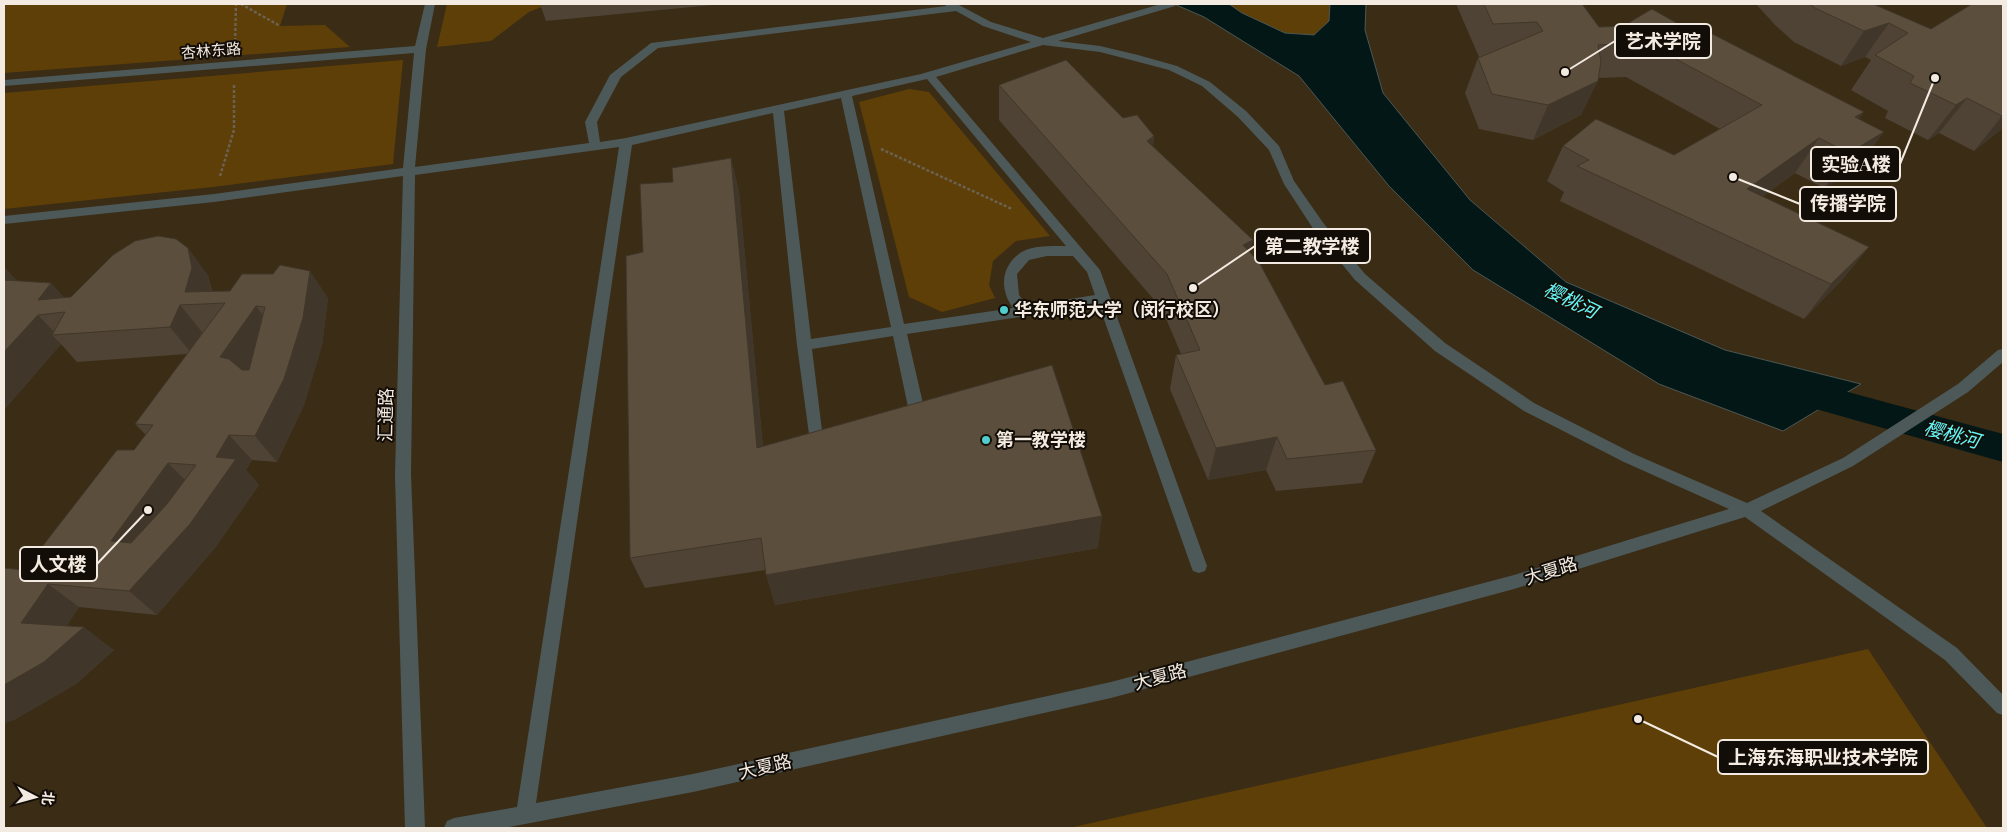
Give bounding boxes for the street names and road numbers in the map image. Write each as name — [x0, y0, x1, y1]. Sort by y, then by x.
street label: 杏林东路 — [180, 37, 242, 63]
street label: 汇通路 — [373, 388, 397, 442]
street label: 大夏路 — [1521, 551, 1580, 589]
street label: 大夏路 — [1131, 657, 1189, 695]
street label: 大夏路 — [736, 748, 794, 784]

